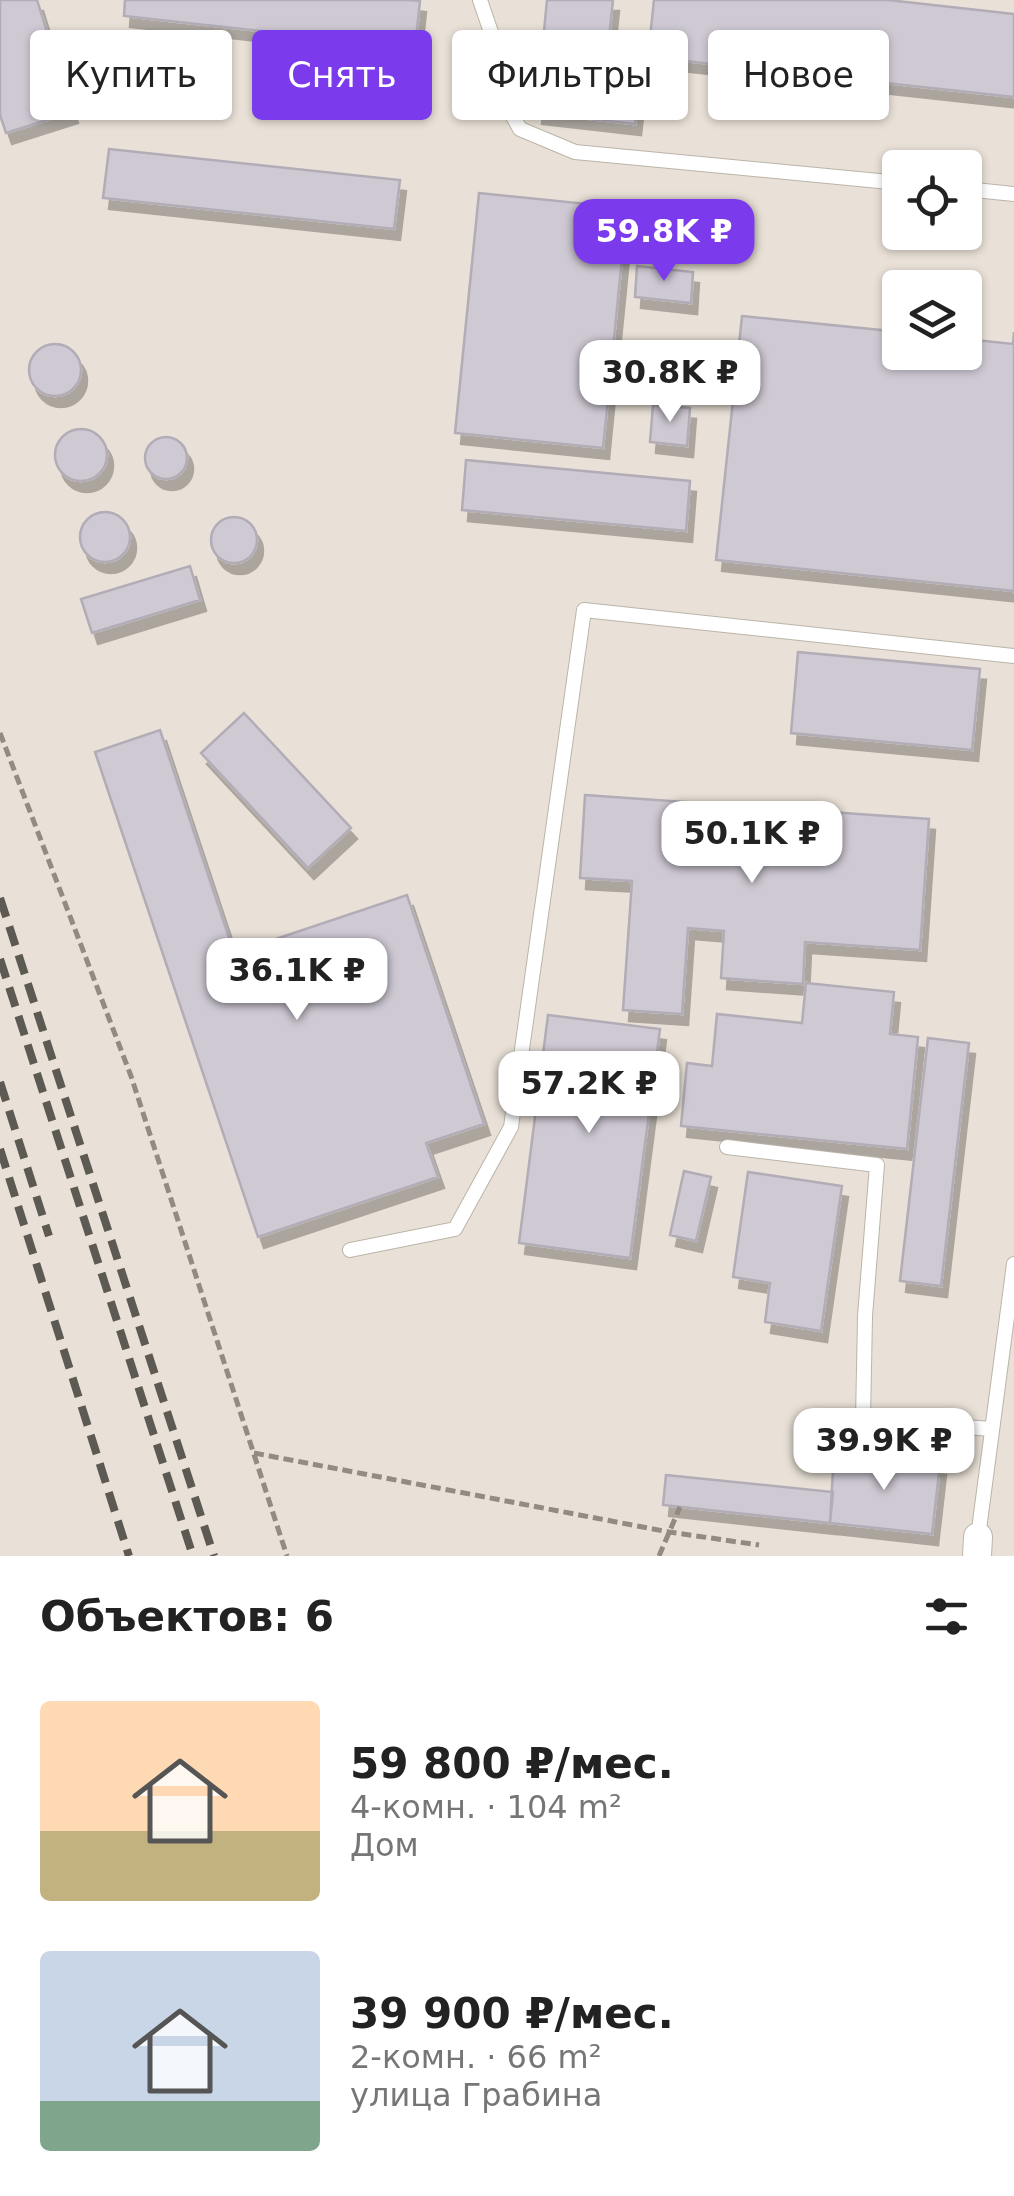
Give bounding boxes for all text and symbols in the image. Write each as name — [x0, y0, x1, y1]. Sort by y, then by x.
chip: Купить — [30, 30, 232, 120]
chip: Снять — [252, 30, 432, 120]
chip: Фильтры — [452, 30, 688, 120]
chip: Новое — [708, 30, 889, 120]
map controls — [882, 150, 982, 370]
button: locate — [882, 150, 982, 250]
pin: 59.8K ₽ — [572, 199, 756, 284]
text: 59.8K ₽ — [595, 212, 733, 250]
button: layers — [882, 270, 982, 370]
pin: 30.8K ₽ — [578, 340, 762, 425]
text: 30.8K ₽ — [601, 353, 739, 391]
pin: 50.1K ₽ — [660, 801, 844, 886]
text: 50.1K ₽ — [683, 814, 821, 852]
pin: 36.1K ₽ — [205, 938, 389, 1023]
text: 36.1K ₽ — [228, 951, 366, 989]
pin: 57.2K ₽ — [497, 1051, 681, 1136]
text: 57.2K ₽ — [520, 1064, 658, 1102]
pin: 39.9K ₽ — [792, 1408, 976, 1493]
text: 39.9K ₽ — [815, 1421, 953, 1459]
icon: filters — [919, 1589, 974, 1644]
text: Объектов: 6 — [40, 1592, 334, 1641]
text: 59 800 ₽/мес. — [350, 1739, 674, 1788]
icon: home — [120, 1741, 240, 1861]
text: 4-комн. · 104 m² — [350, 1788, 622, 1826]
text: Дом — [350, 1826, 419, 1864]
text: 39 900 ₽/мес. — [350, 1989, 674, 2038]
icon: home — [120, 1991, 240, 2111]
text: 2-комн. · 66 m² — [350, 2038, 601, 2076]
text: улица Грабина — [350, 2076, 602, 2114]

